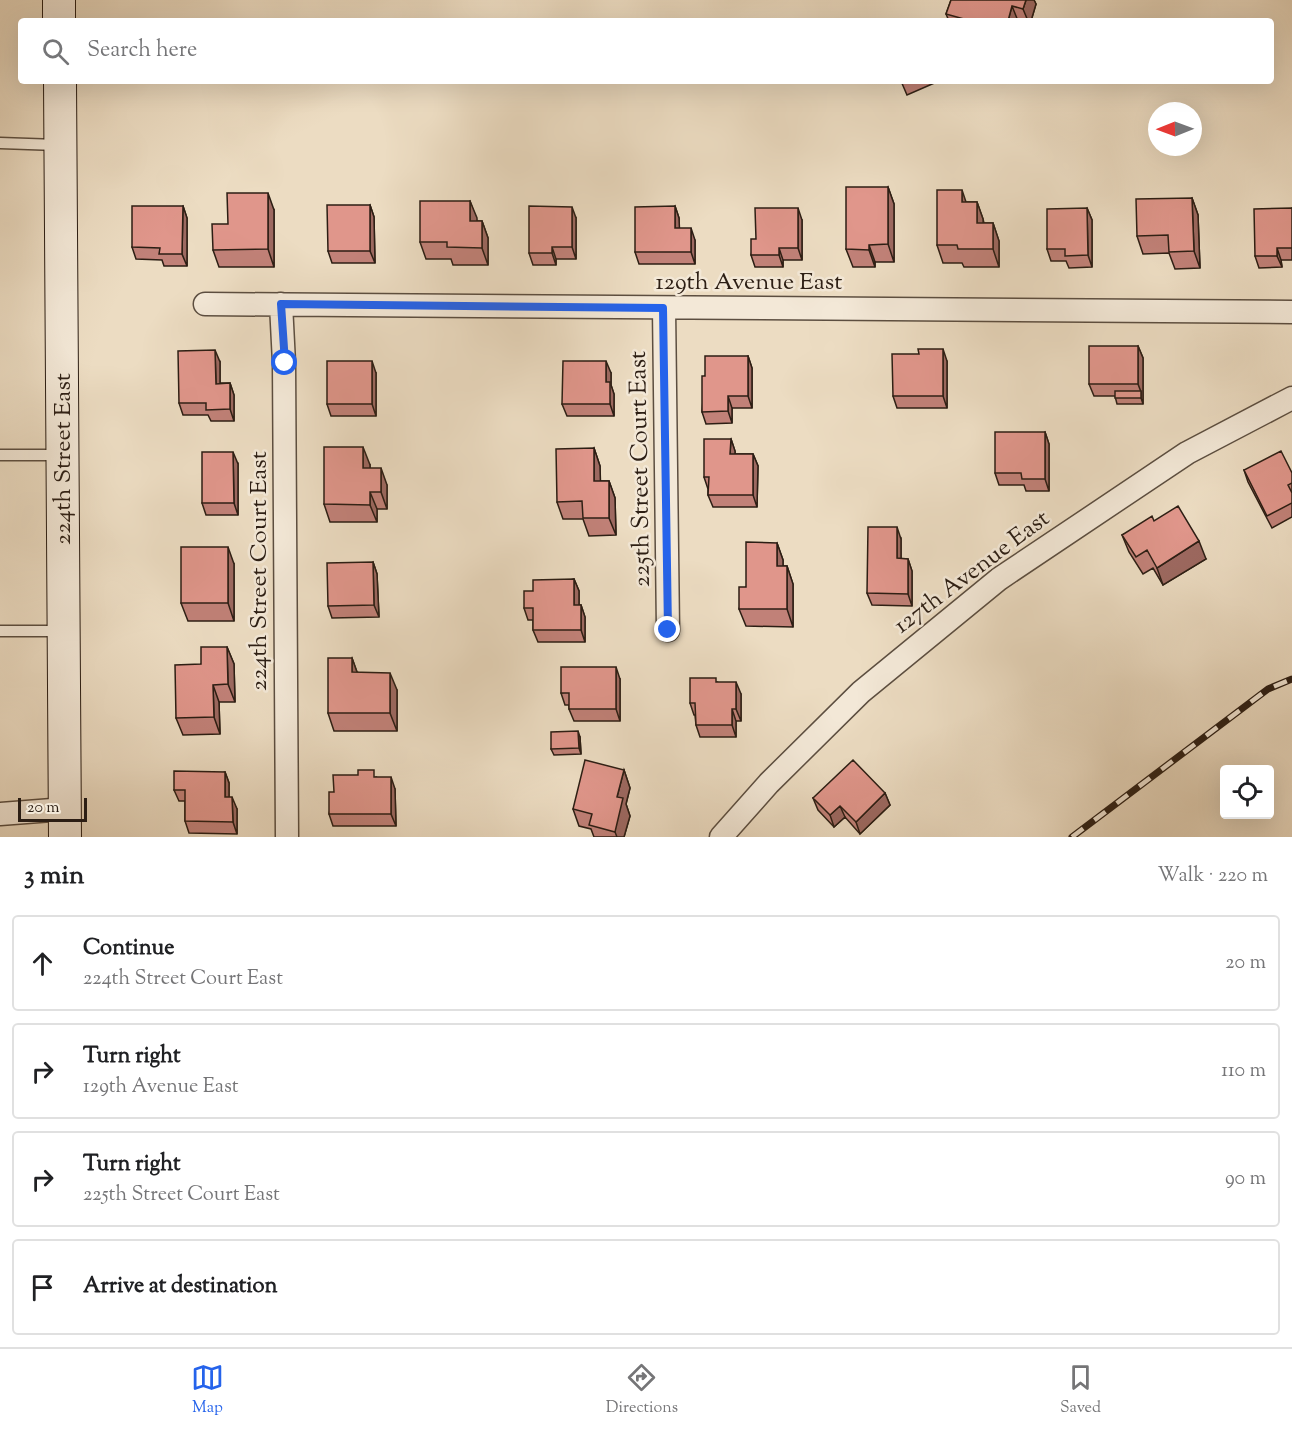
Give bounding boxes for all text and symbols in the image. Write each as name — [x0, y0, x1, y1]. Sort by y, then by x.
search box — [18, 18, 1274, 84]
icon: search — [39, 35, 72, 68]
text: Search here — [87, 35, 197, 67]
north arrow — [1148, 102, 1202, 156]
street label: 129th Avenue East — [656, 266, 842, 300]
route start — [271, 349, 297, 375]
street label: 225th Street Court East — [622, 351, 660, 587]
street label: 224th Street East — [47, 373, 81, 545]
street label: 224th Street Court East — [243, 451, 277, 691]
street label: 127th Avenue East — [887, 503, 1057, 643]
route end — [654, 616, 680, 642]
map controls — [1220, 765, 1274, 819]
button: locate — [1220, 765, 1274, 819]
scale bar — [18, 795, 87, 822]
text: 20 m — [27, 797, 60, 820]
text: 3 min — [24, 858, 84, 895]
text: Walk · 220 m — [1157, 862, 1268, 891]
text: Continue — [83, 933, 174, 965]
icon: ahead — [26, 947, 59, 980]
text: 20 m — [1225, 949, 1266, 978]
text: 224th Street Court East — [83, 965, 283, 994]
text: Turn right — [83, 1041, 180, 1073]
icon: right — [26, 1055, 59, 1088]
text: 110 m — [1221, 1057, 1266, 1086]
text: 129th Avenue East — [83, 1073, 239, 1102]
text: Turn right — [83, 1149, 180, 1181]
icon: right — [26, 1163, 59, 1196]
text: 90 m — [1225, 1165, 1266, 1194]
text: 225th Street Court East — [83, 1181, 280, 1210]
icon: arrive — [26, 1271, 59, 1304]
text: Arrive at destination — [83, 1271, 278, 1303]
tab: Map — [191, 1361, 224, 1420]
tab: Directions — [606, 1361, 678, 1420]
tab: Saved — [1060, 1361, 1101, 1420]

